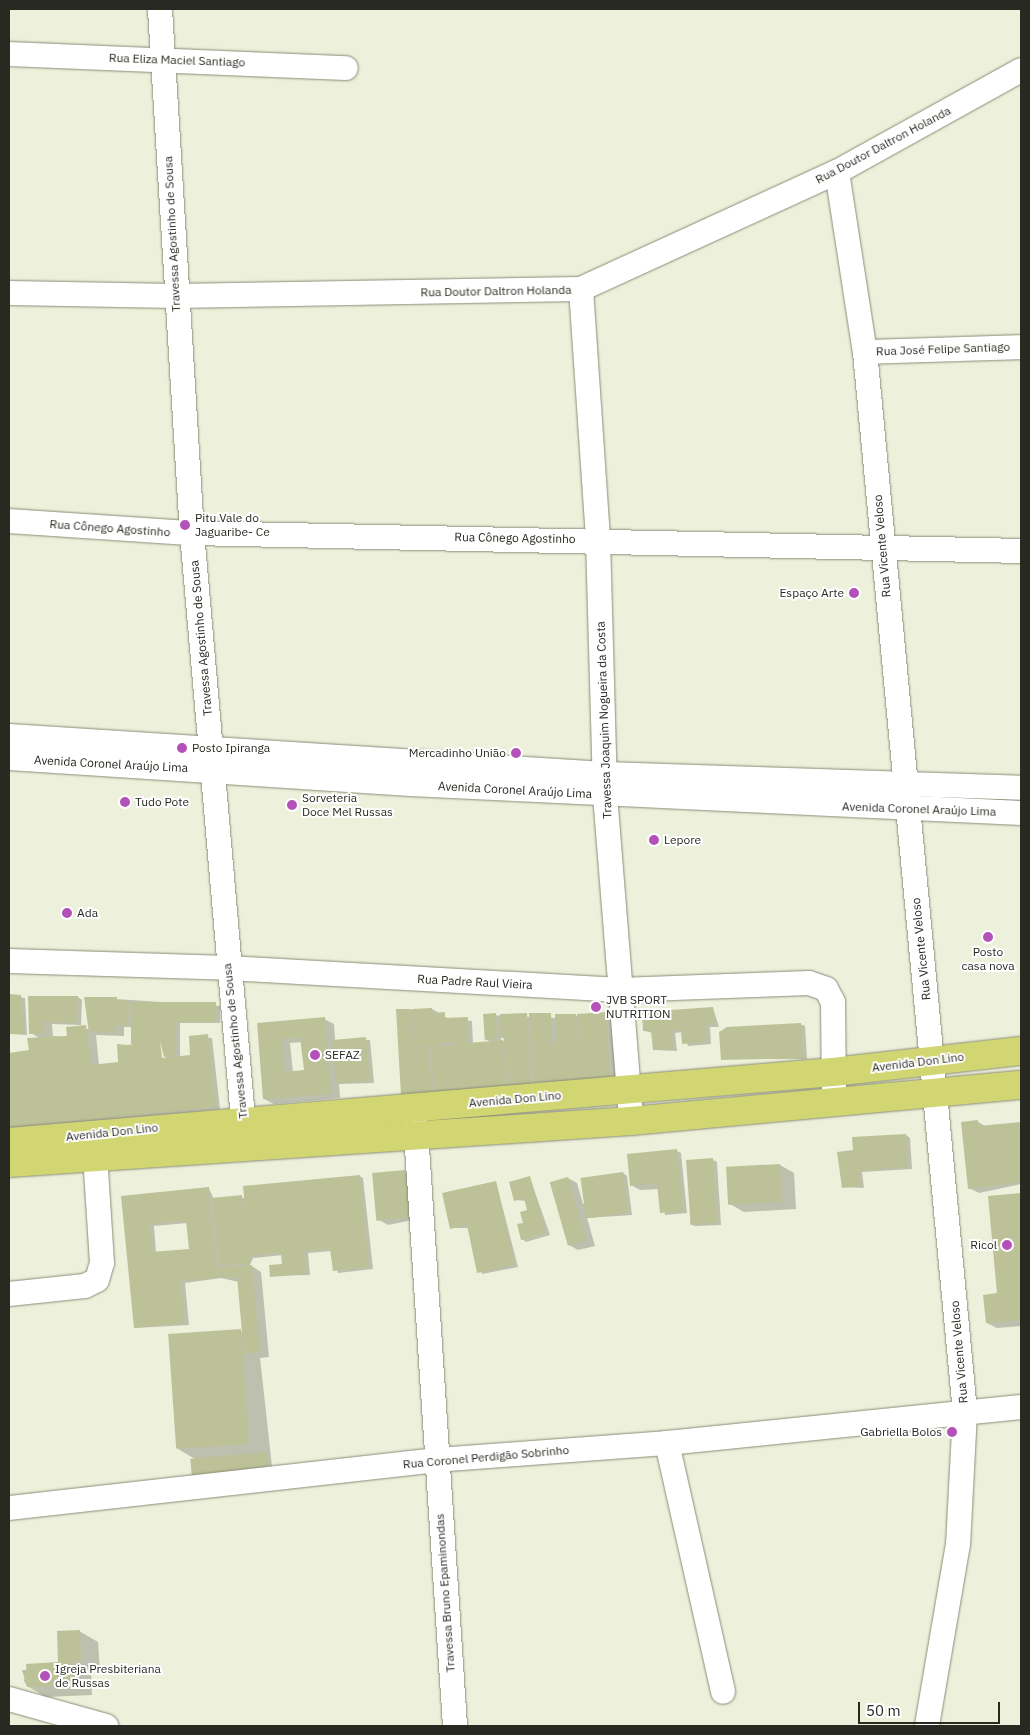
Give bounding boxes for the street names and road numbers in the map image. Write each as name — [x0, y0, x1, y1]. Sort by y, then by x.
street label: Rua Eliza Maciel Santiago — [109, 50, 245, 70]
street label: Rua Doutor Daltron Holanda — [813, 103, 953, 187]
street label: Travessa Agostinho de Sousa — [161, 156, 183, 312]
street label: Rua Doutor Daltron Holanda — [420, 282, 572, 300]
street label: Rua José Felipe Santiago — [876, 339, 1010, 359]
street label: Rua Vicente Veloso — [870, 494, 894, 598]
street label: Rua Cônego Agostinho — [49, 517, 171, 539]
street label: Rua Cônego Agostinho — [454, 530, 576, 546]
street label: Travessa Agostinho de Sousa — [187, 560, 215, 716]
street label: Travessa Joaquim Nogueira da Costa — [593, 621, 615, 819]
street label: Avenida Coronel Araújo Lima — [34, 753, 188, 775]
street label: Avenida Coronel Araújo Lima — [438, 779, 592, 801]
street label: Avenida Coronel Araújo Lima — [842, 799, 996, 819]
street label: Rua Vicente Veloso — [908, 897, 934, 1001]
street label: Travessa Agostinho de Sousa — [220, 963, 250, 1119]
street label: Rua Padre Raul Vieira — [417, 972, 533, 992]
street label: Avenida Don Lino — [871, 1049, 965, 1075]
street label: Avenida Don Lino — [468, 1088, 562, 1110]
street label: Avenida Don Lino — [65, 1120, 159, 1144]
street label: Rua Vicente Veloso — [947, 1300, 971, 1404]
street label: Rua Coronel Perdigão Sobrinho — [402, 1443, 570, 1471]
street label: Travessa Bruno Epaminondas — [432, 1513, 458, 1673]

